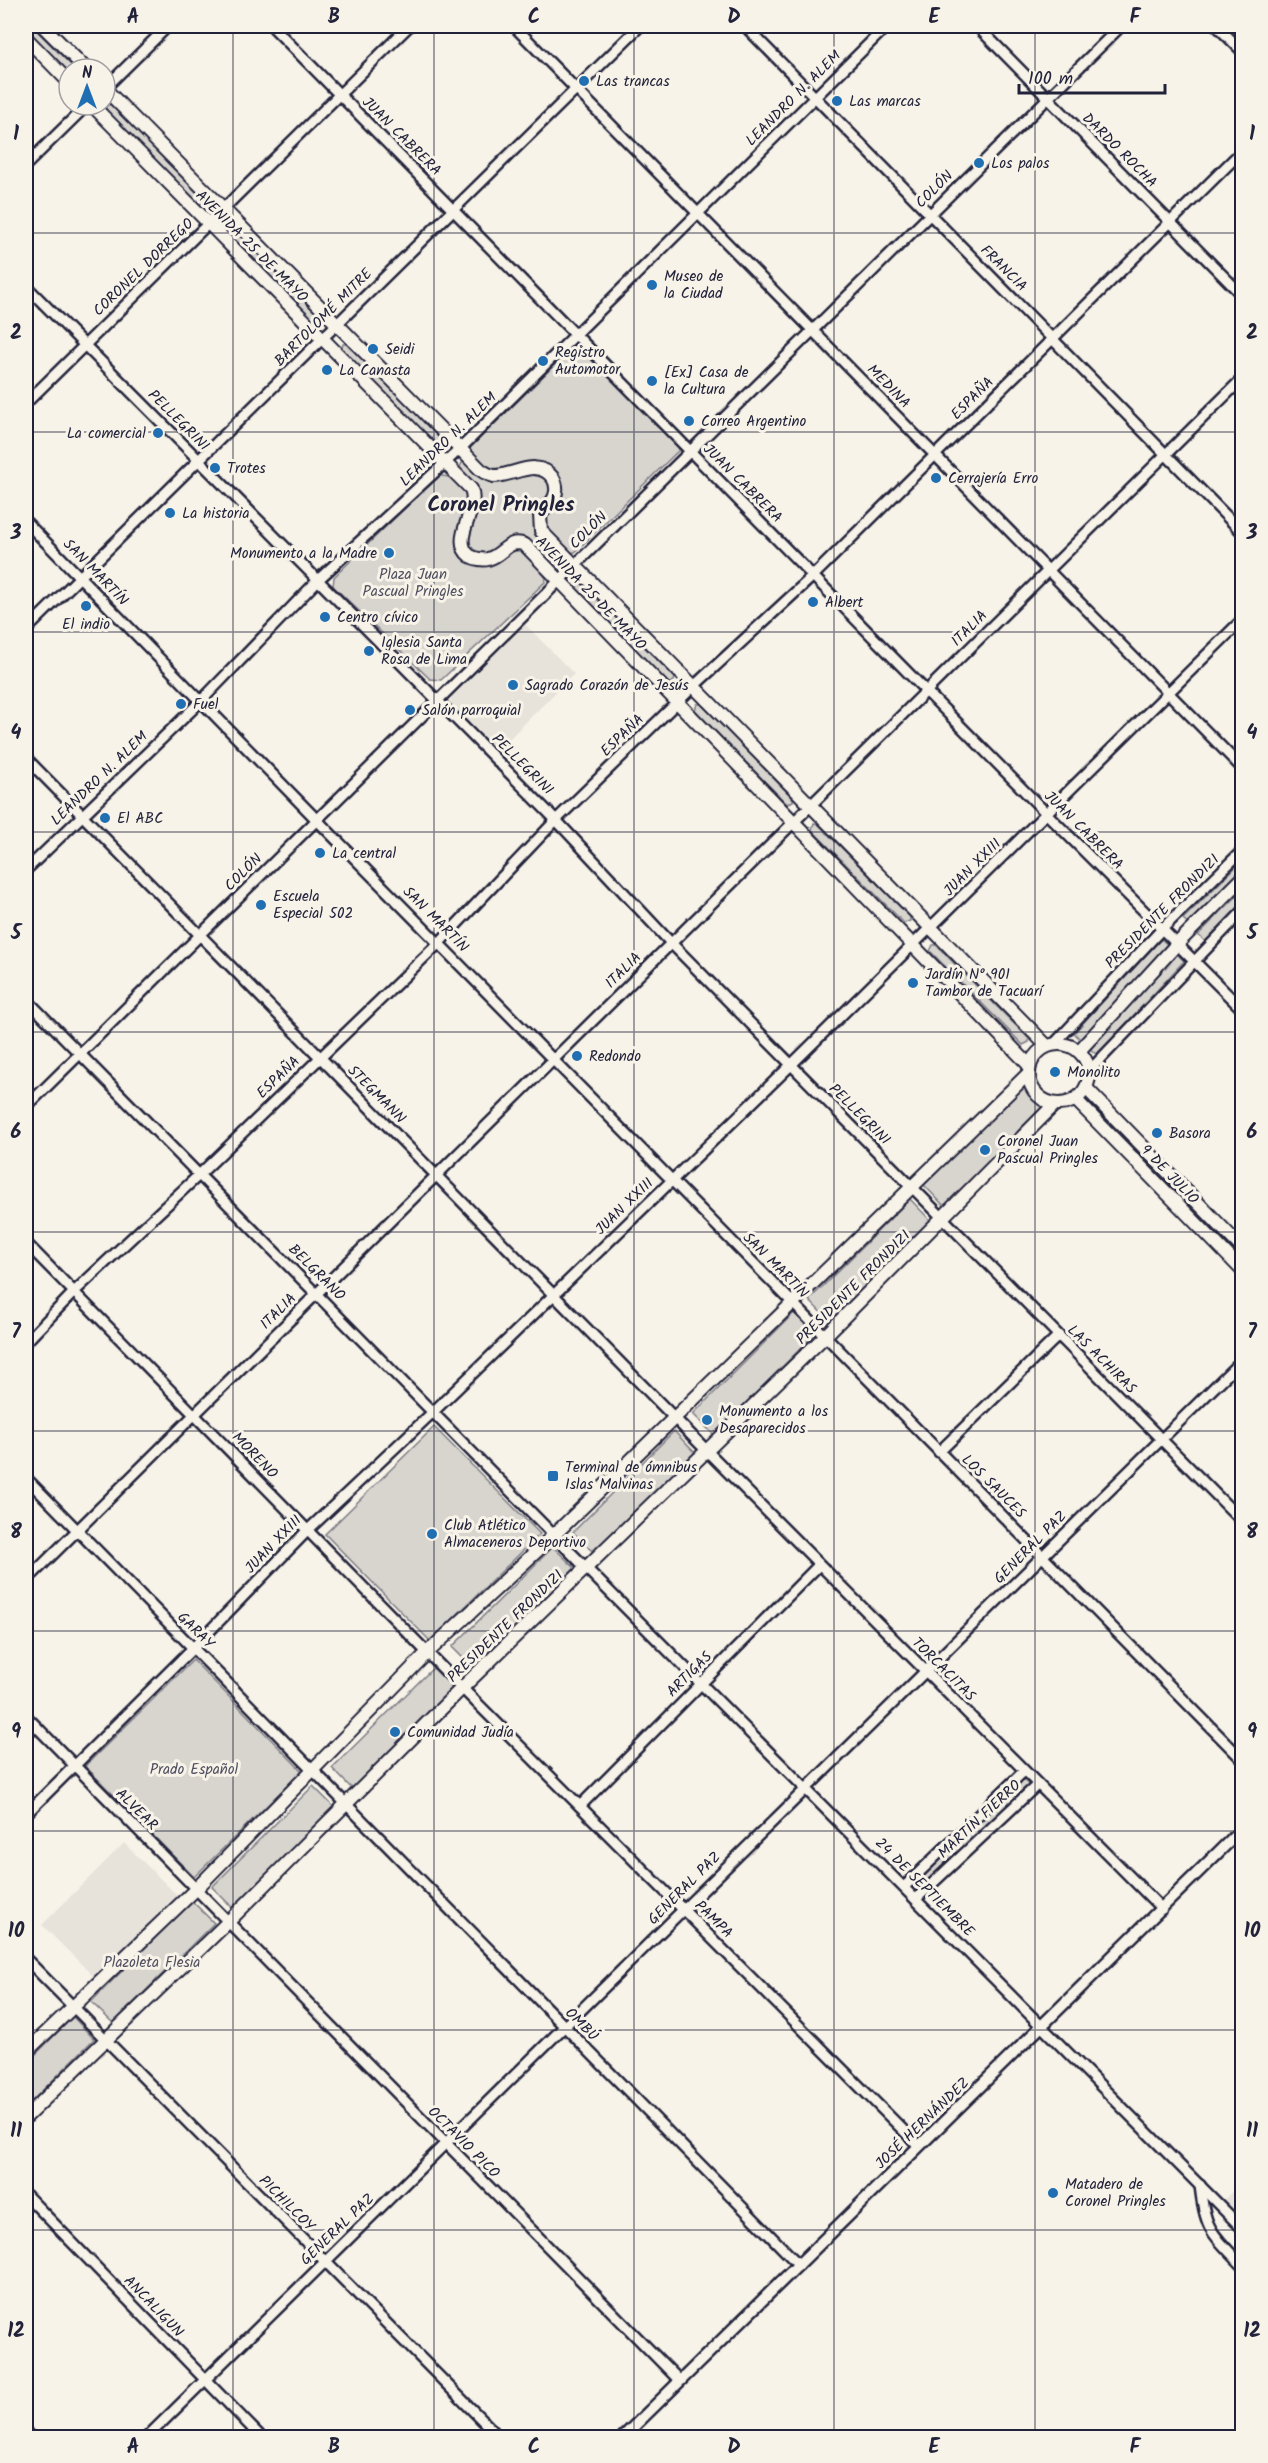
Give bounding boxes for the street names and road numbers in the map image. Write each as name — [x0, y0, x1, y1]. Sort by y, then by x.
street label: LEANDRO N. ALEM — [740, 45, 847, 152]
street label: JUAN CABRERA — [356, 91, 447, 182]
street label: DARDO ROCHA — [1076, 107, 1163, 194]
street label: COLÓN — [910, 165, 959, 214]
street label: AVENIDA 25 DE MAYO — [189, 185, 313, 309]
street label: CORONEL DORREGO — [88, 213, 200, 322]
street label: FRANCIA — [974, 239, 1033, 298]
street label: BARTOLOMÉ MITRE — [269, 262, 379, 372]
street label: MEDINA — [861, 359, 916, 415]
street label: ESPAÑA — [945, 371, 1000, 426]
street label: PELLEGRINI — [142, 384, 215, 458]
street label: LEANDRO N. ALEM — [394, 387, 503, 493]
street label: JUAN CABRERA — [697, 438, 788, 529]
street label: COLÓN — [564, 506, 613, 555]
street label: AVENIDA 25 DE MAYO — [529, 531, 652, 657]
street label: SAN MARTÍN — [57, 533, 134, 612]
street label: ITALIA — [946, 605, 994, 653]
street label: ESPAÑA — [595, 709, 650, 763]
street label: LEANDRO N. ALEM — [45, 726, 154, 832]
street label: PELLEGRINI — [486, 728, 559, 802]
street label: JUAN CABRERA — [1038, 785, 1129, 876]
street label: JUAN XXIII — [938, 833, 1008, 902]
street label: COLÓN — [219, 848, 268, 897]
street label: PRESIDENTE FRONDIZI — [1100, 849, 1226, 975]
street label: SAN MARTÍN — [396, 881, 474, 959]
street label: ITALIA — [600, 947, 648, 995]
street label: ESPAÑA — [251, 1051, 306, 1105]
street label: STEGMANN — [341, 1060, 411, 1130]
street label: PELLEGRINI — [823, 1078, 896, 1152]
street label: 9 DE JULIO — [1134, 1139, 1204, 1210]
street label: JUAN XXIII — [590, 1172, 660, 1241]
street label: PRESIDENTE FRONDIZI — [791, 1225, 917, 1351]
street label: SAN MARTÍN — [736, 1227, 814, 1305]
street label: BELGRANO — [282, 1238, 351, 1307]
street label: ITALIA — [255, 1288, 303, 1336]
street label: LAS ACHIRAS — [1061, 1319, 1142, 1400]
street label: MORENO — [226, 1427, 283, 1485]
street label: LOS SAUCES — [955, 1449, 1031, 1525]
street label: GENERAL PAZ — [988, 1505, 1073, 1590]
street label: JUAN XXIII — [239, 1510, 308, 1580]
street label: PRESIDENTE FRONDIZI — [442, 1564, 570, 1689]
street label: GARAY — [171, 1606, 221, 1656]
street label: TORCACITAS — [906, 1632, 981, 1707]
street label: ARTIGAS — [661, 1646, 718, 1703]
street label: MARTÍN FIERRO — [933, 1775, 1027, 1865]
street label: ALVEAR — [109, 1783, 163, 1837]
street label: 24 DE SEPTIEMBRE — [869, 1832, 981, 1944]
street label: GENERAL PAZ — [642, 1846, 727, 1931]
street label: PAMPA — [688, 1895, 738, 1945]
street label: OMBÚ — [559, 2002, 604, 2047]
street label: JOSÉ HERNÁNDEZ — [870, 2072, 976, 2175]
street label: OCTAVIO PICO — [422, 2101, 505, 2184]
street label: PICHILCOY — [253, 2170, 321, 2238]
street label: GENERAL PAZ — [295, 2188, 380, 2272]
street label: ANCALIGUN — [117, 2270, 189, 2343]

